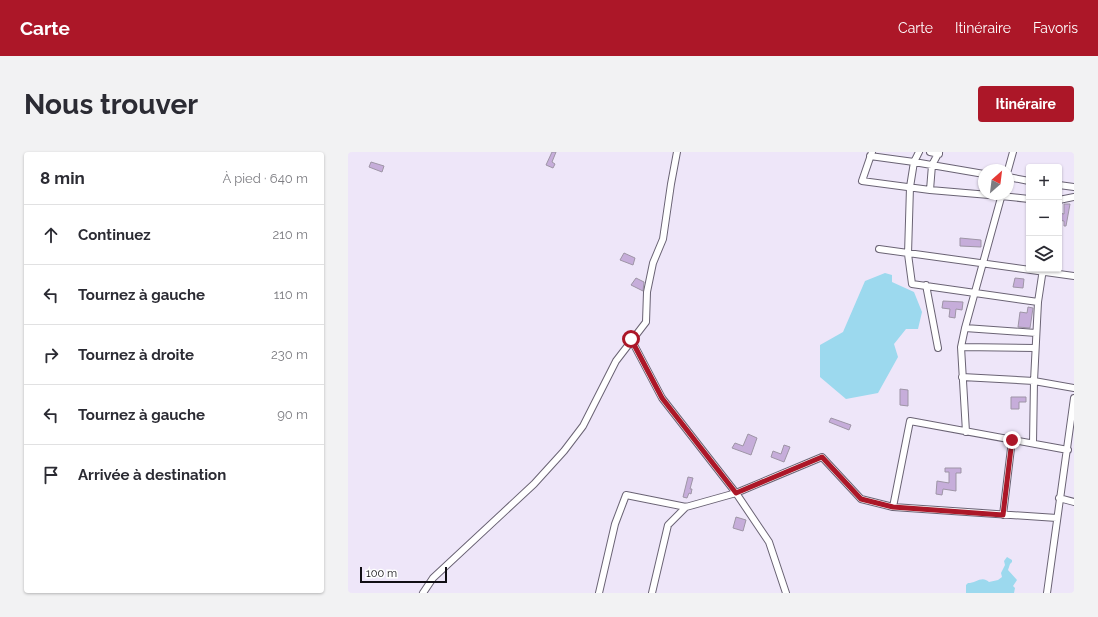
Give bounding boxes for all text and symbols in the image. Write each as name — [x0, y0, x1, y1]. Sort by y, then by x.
text: Carte — [20, 17, 70, 39]
text: Carte — [898, 20, 933, 36]
text: Itinéraire — [955, 20, 1011, 36]
text: Favoris — [1033, 20, 1078, 36]
button: Itinéraire — [978, 86, 1074, 122]
text: Nous trouver — [24, 88, 198, 121]
north arrow — [978, 164, 1014, 200]
map controls — [1026, 164, 1062, 272]
button: + — [1026, 164, 1062, 200]
text: 8 min — [40, 168, 85, 188]
text: À pied · 640 m — [222, 171, 308, 186]
button: − — [1026, 200, 1062, 236]
icon: ahead — [40, 224, 62, 246]
text: Continuez — [78, 226, 151, 244]
text: 210 m — [272, 227, 308, 242]
button: layers — [1026, 236, 1062, 272]
icon: left — [40, 284, 62, 306]
text: Tournez à gauche — [78, 286, 205, 304]
text: 110 m — [274, 287, 308, 302]
route start — [622, 330, 640, 348]
icon: right — [40, 344, 62, 366]
text: Tournez à droite — [78, 346, 194, 364]
text: 230 m — [271, 347, 308, 362]
icon: left — [40, 404, 62, 426]
text: Tournez à gauche — [78, 406, 205, 424]
text: 90 m — [277, 407, 308, 422]
route end — [1003, 431, 1021, 449]
icon: arrive — [40, 464, 62, 486]
text: Arrivée à destination — [78, 466, 226, 484]
scale bar — [360, 565, 447, 584]
text: 100 m — [366, 567, 397, 580]

